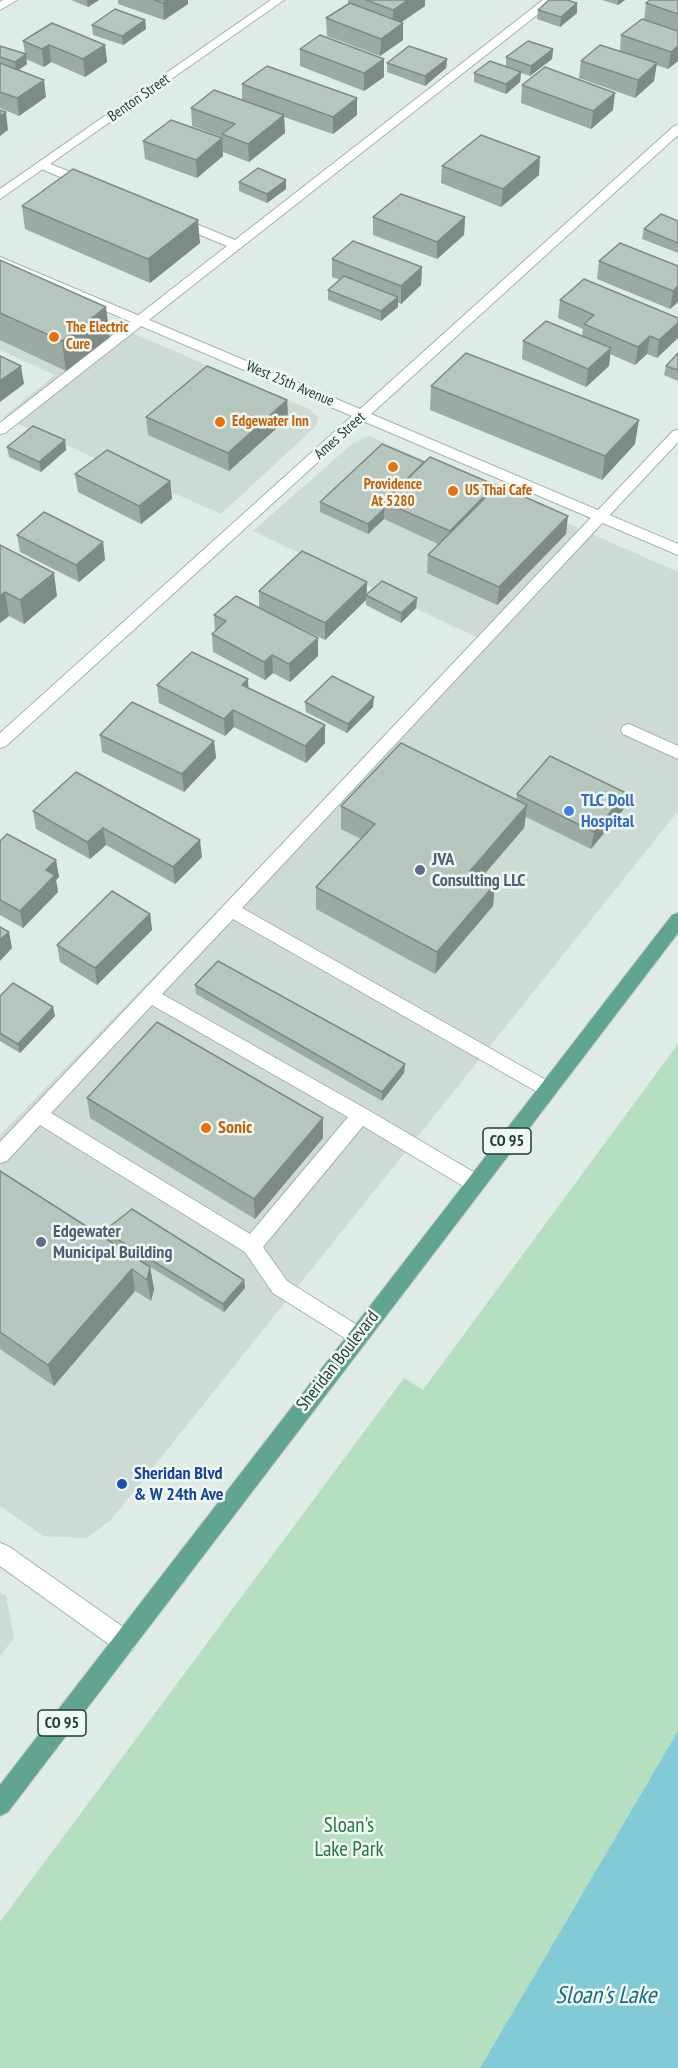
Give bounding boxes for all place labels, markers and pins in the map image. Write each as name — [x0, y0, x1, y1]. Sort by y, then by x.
place label: The Electric Cure — [66, 319, 128, 354]
marker: The Electric Cure — [47, 330, 61, 344]
place label: Edgewater Inn — [232, 413, 309, 431]
marker: Edgewater Inn — [213, 415, 227, 429]
marker: Providence At 5280 — [386, 460, 400, 474]
place label: Providence At 5280 — [364, 476, 422, 511]
place label: US Thai Cafe — [465, 482, 532, 500]
marker: US Thai Cafe — [446, 484, 460, 498]
place label: TLC Doll Hospital — [581, 790, 634, 832]
marker: TLC Doll Hospital — [562, 804, 576, 818]
place label: JVA Consulting LLC — [432, 849, 526, 892]
marker: JVA Consulting LLC — [413, 863, 427, 877]
place label: Sonic — [218, 1117, 252, 1139]
marker: Sonic — [199, 1121, 213, 1135]
place label: Edgewater Municipal Building — [53, 1221, 172, 1264]
marker: Edgewater Municipal Building — [34, 1235, 48, 1249]
place label: Sheridan Blvd & W 24th Ave — [134, 1463, 224, 1506]
marker: Sheridan Blvd & W 24th Ave — [115, 1477, 129, 1491]

